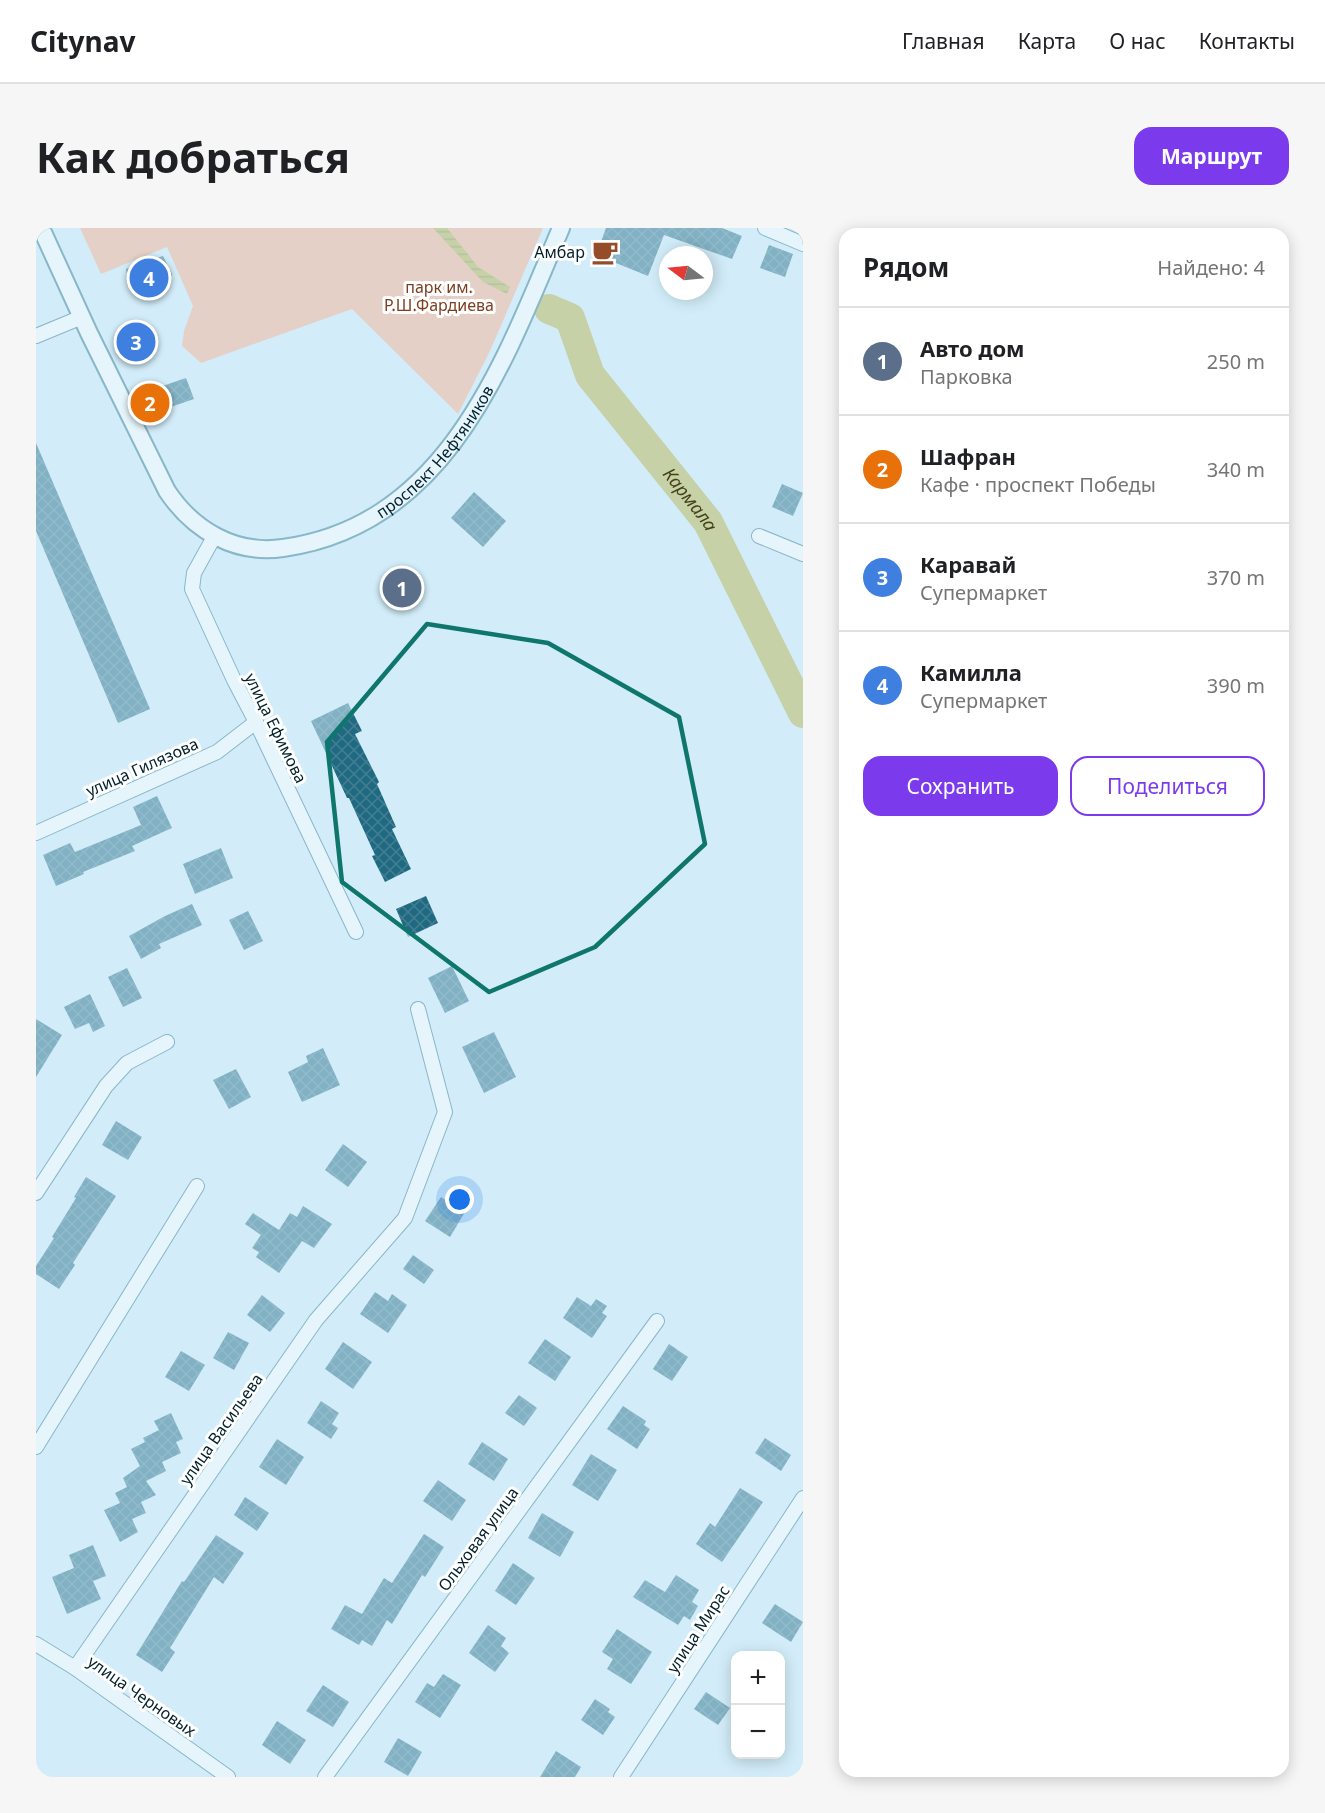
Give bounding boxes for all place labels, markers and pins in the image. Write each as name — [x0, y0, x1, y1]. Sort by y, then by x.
cafe icon: Амбар — [590, 237, 620, 267]
place label: Амбар — [534, 241, 585, 263]
pin: 4 — [130, 256, 168, 300]
pin: 3 — [116, 320, 156, 364]
pin: 2 — [130, 380, 170, 426]
pin: 1 — [382, 566, 422, 610]

